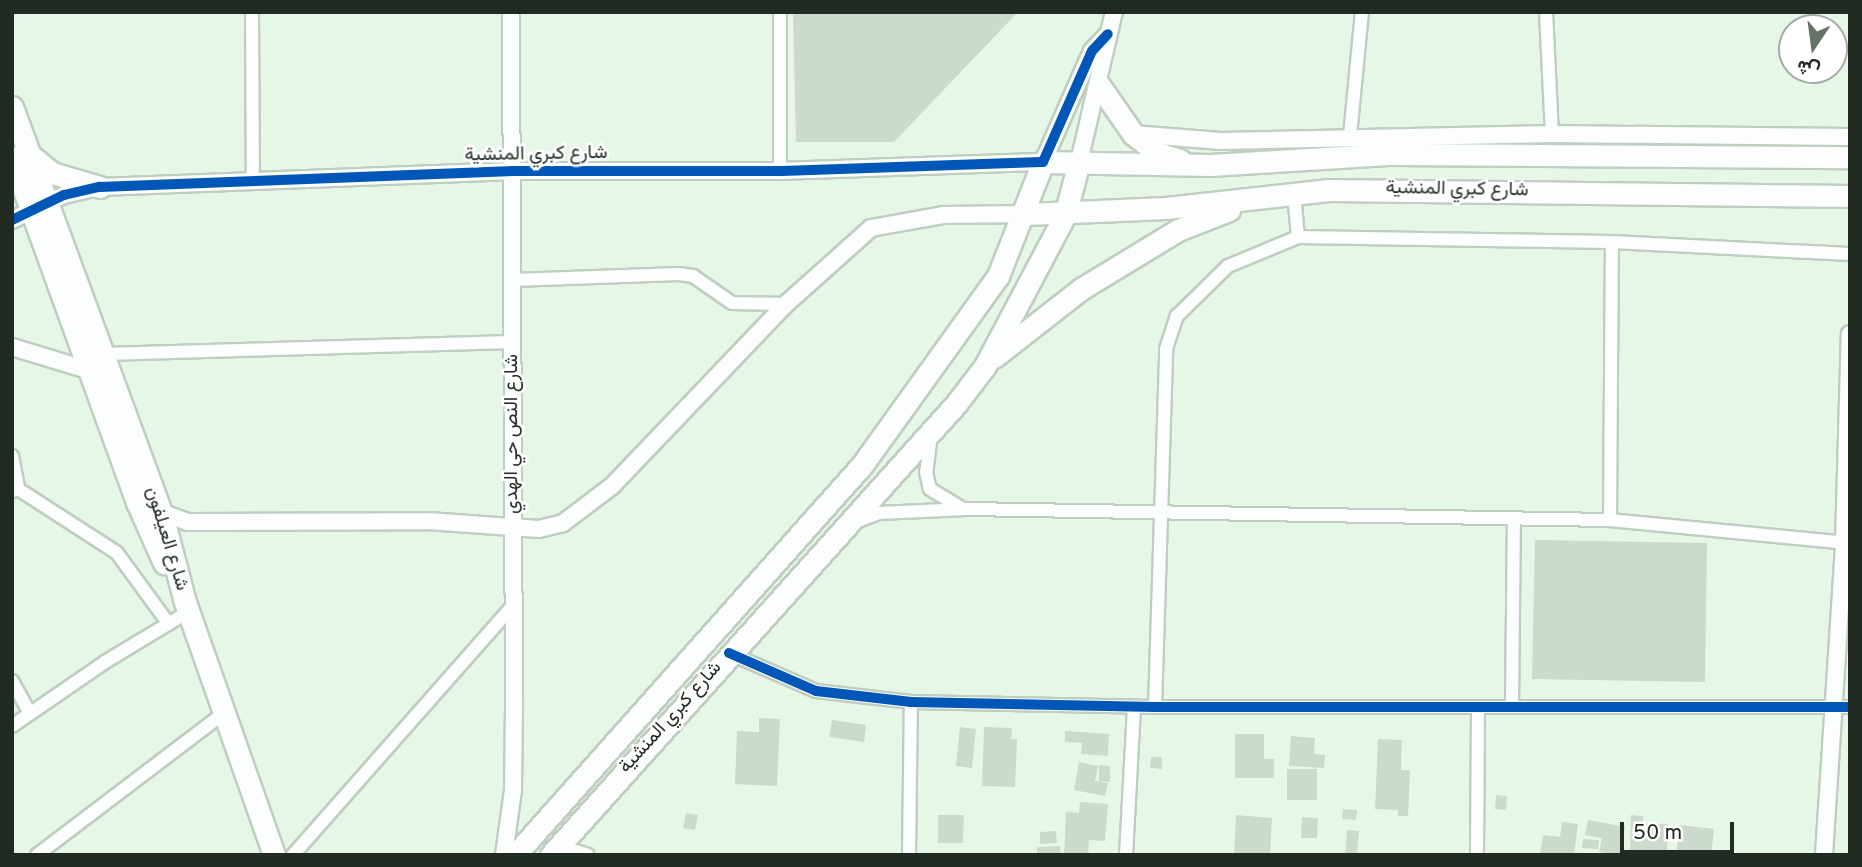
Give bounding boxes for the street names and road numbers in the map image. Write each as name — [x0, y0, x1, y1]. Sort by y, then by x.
street label: شارع كبري المنشية — [464, 142, 608, 168]
street label: شارع كبري المنشية — [1385, 177, 1529, 203]
street label: شارع النص حي الهدي — [502, 354, 524, 514]
street label: شارع العيلفون — [139, 484, 193, 594]
street label: شارع كبري المنشية — [615, 657, 727, 779]

